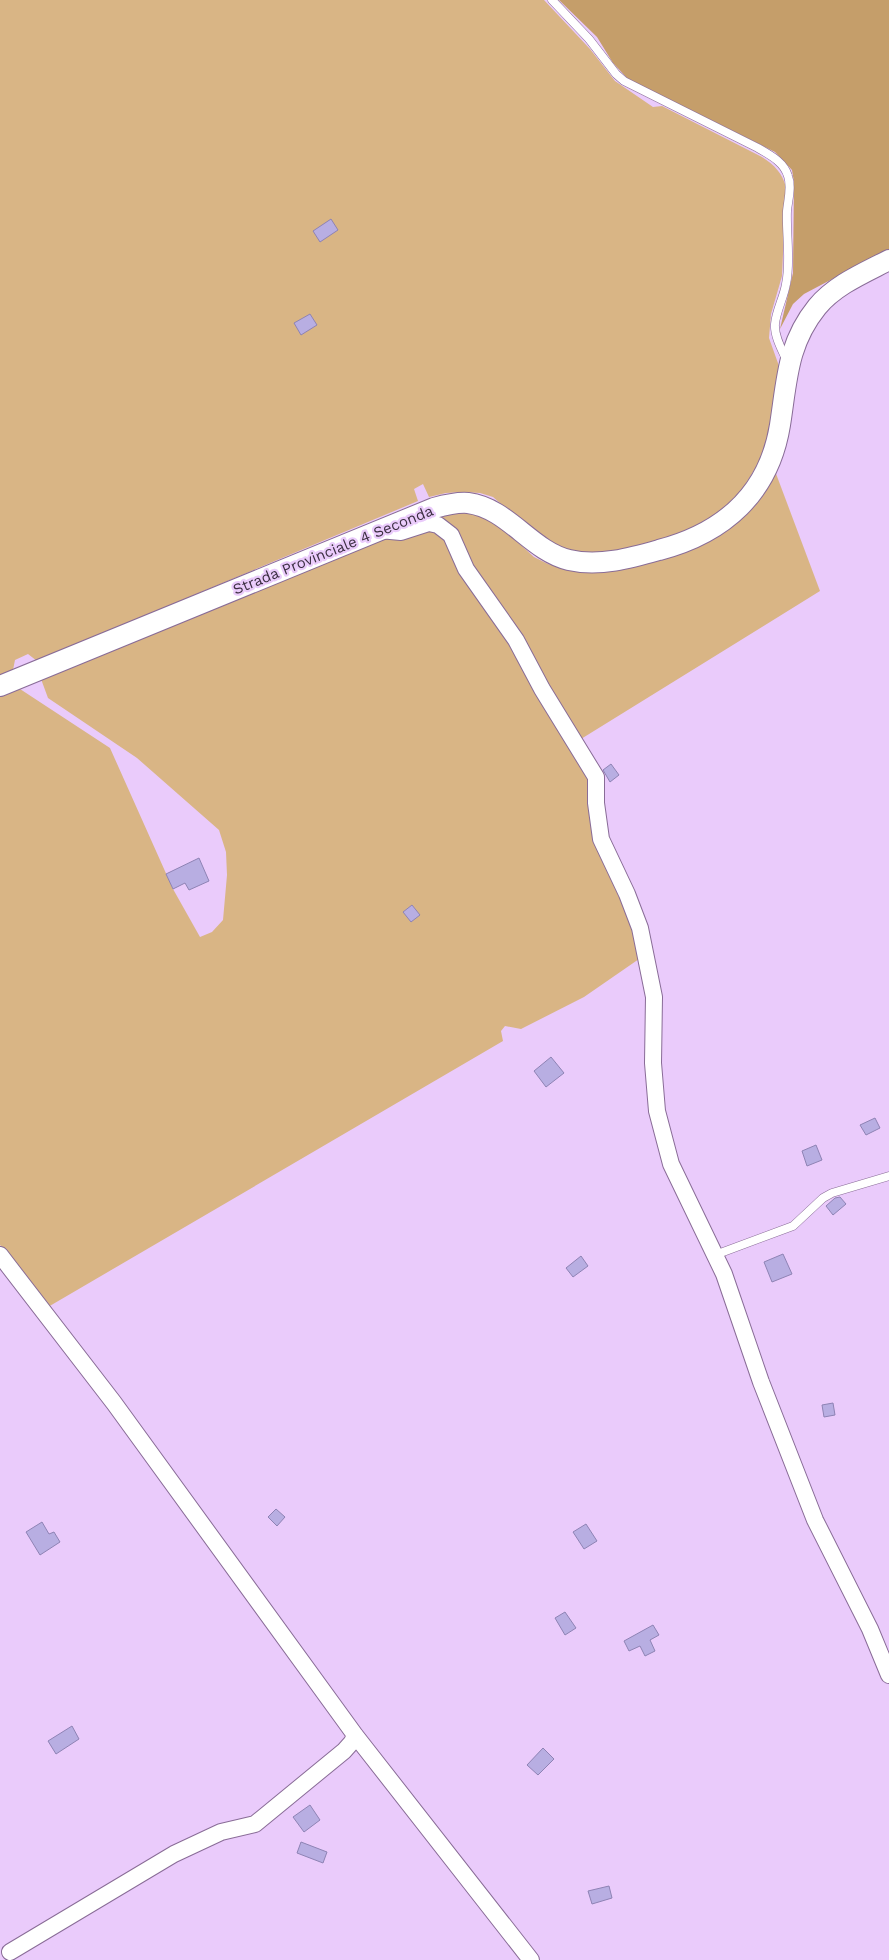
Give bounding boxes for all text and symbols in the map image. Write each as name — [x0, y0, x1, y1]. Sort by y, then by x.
street label: Strada Provinciale 4 Seconda — [230, 501, 436, 599]

